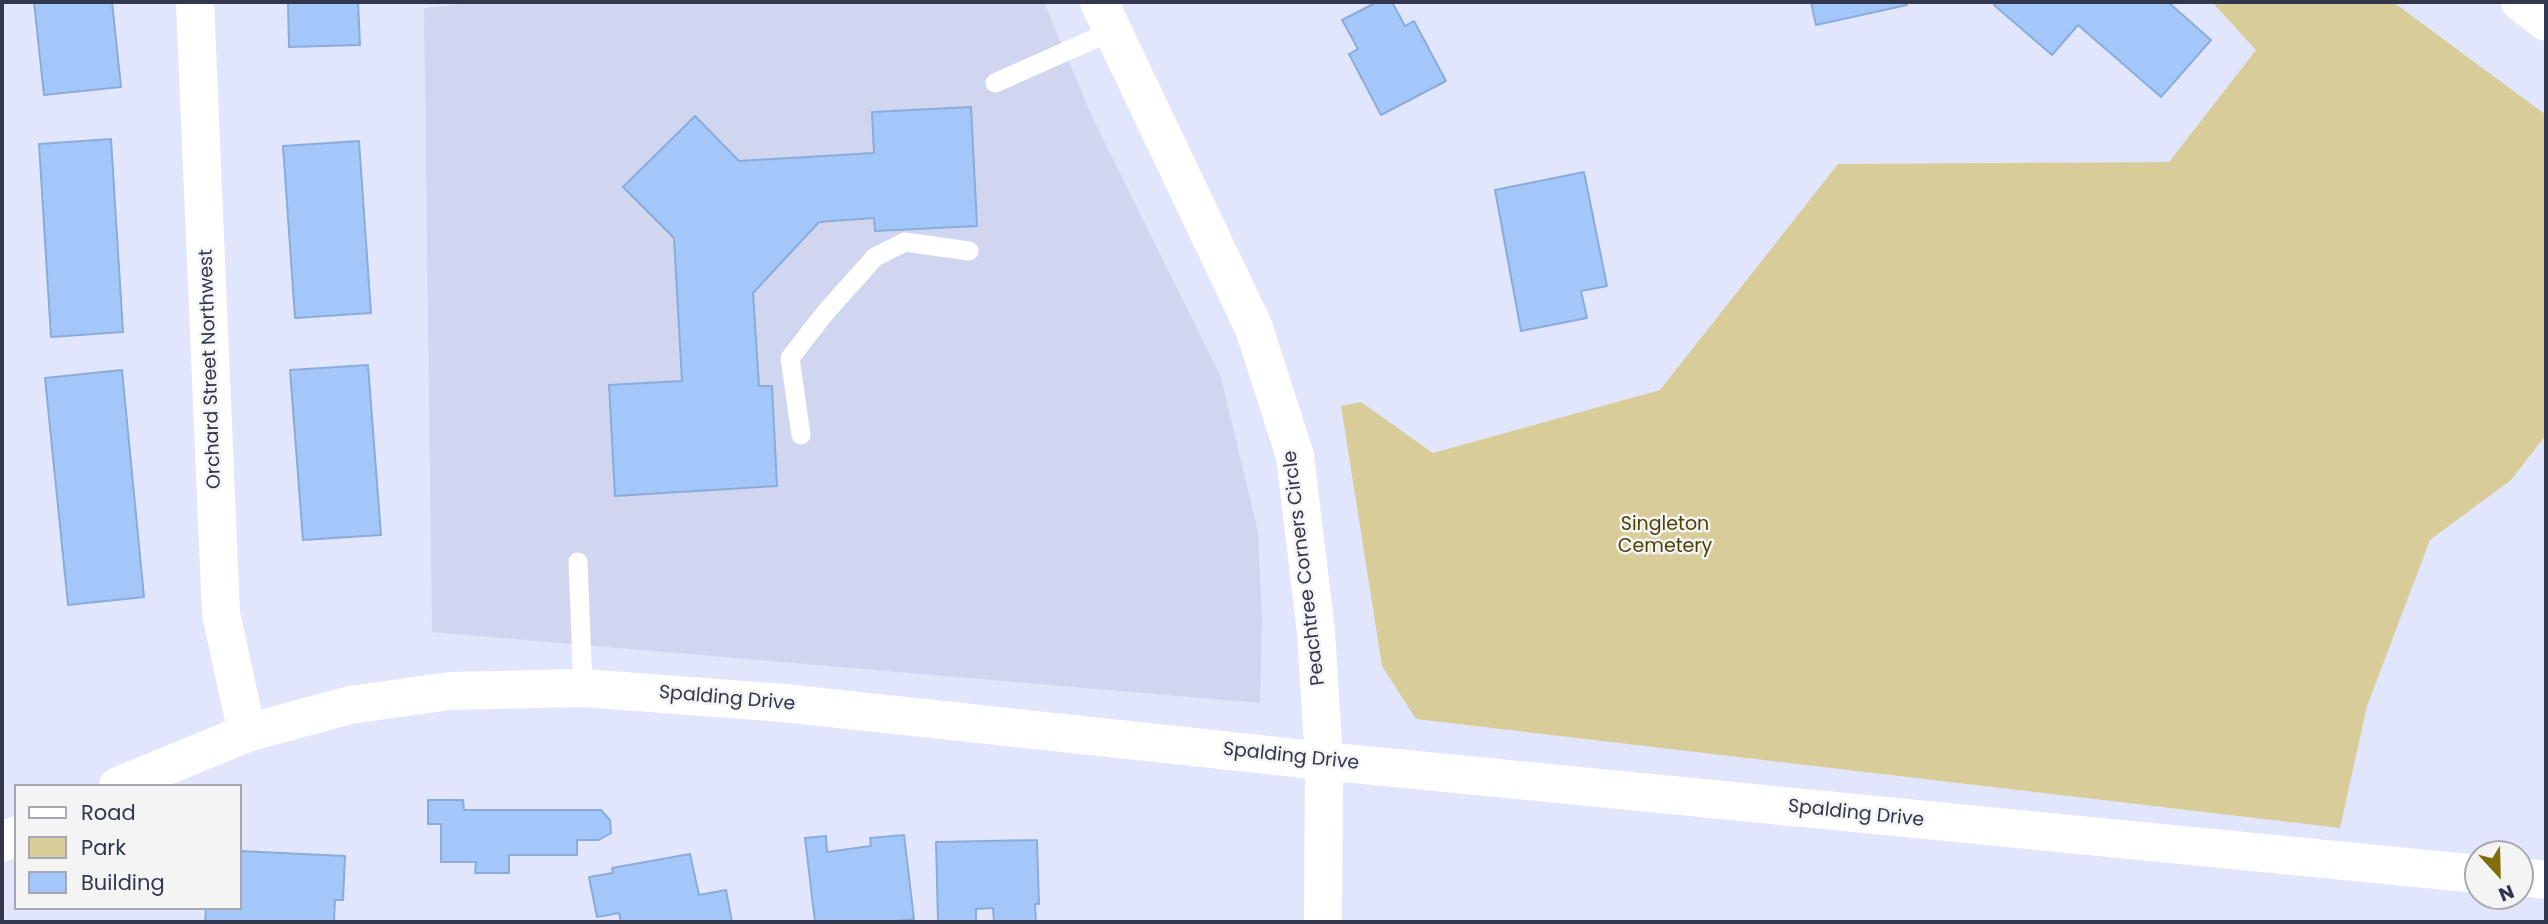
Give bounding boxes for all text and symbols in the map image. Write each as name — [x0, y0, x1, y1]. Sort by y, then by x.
street label: Orchard Street Northwest — [195, 249, 227, 489]
street label: Peachtree Corners Circle — [1279, 449, 1331, 687]
park label: Singleton Cemetery — [1618, 514, 1712, 558]
street label: Spalding Drive — [658, 682, 796, 716]
street label: Spalding Drive — [1222, 739, 1360, 775]
legend — [14, 784, 242, 910]
street label: Spalding Drive — [1787, 796, 1925, 832]
text: Road — [81, 798, 136, 827]
text: Park — [81, 833, 126, 862]
north arrow — [2464, 840, 2534, 910]
text: Building — [81, 868, 165, 897]
text: N — [2495, 878, 2518, 908]

